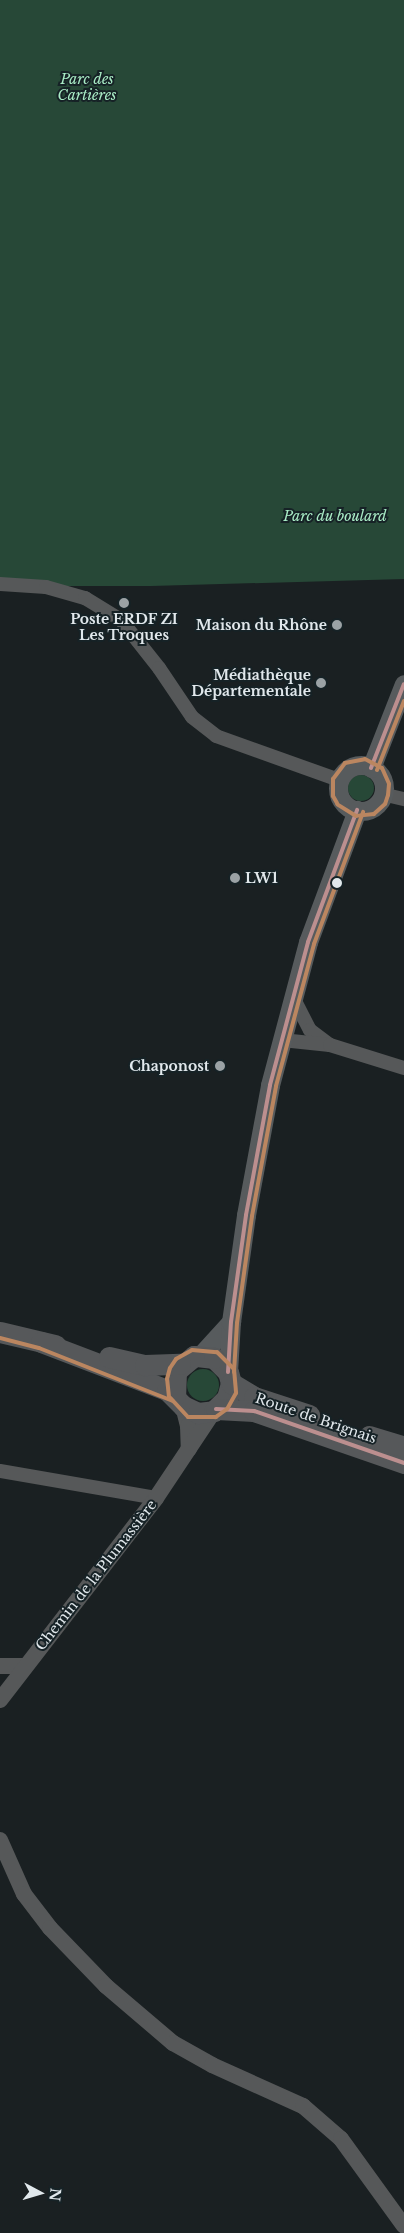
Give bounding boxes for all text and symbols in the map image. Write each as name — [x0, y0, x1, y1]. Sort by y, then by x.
park label: Parc des Cartières — [58, 71, 116, 104]
park label: Parc du boulard — [283, 508, 387, 524]
marker: Poste ERDF ZI Les Troques — [118, 597, 130, 609]
place label: Poste ERDF ZI Les Troques — [70, 611, 178, 644]
place label: Maison du Rhône — [196, 617, 327, 633]
marker: Maison du Rhône — [331, 619, 343, 631]
place label: Médiathèque Départementale — [191, 667, 311, 700]
marker: Médiathèque Départementale — [315, 677, 327, 689]
place label: LW1 — [245, 870, 278, 886]
marker: LW1 — [229, 872, 241, 884]
unlabelled marker — [332, 878, 342, 888]
place label: Chaponost — [129, 1058, 209, 1074]
marker: Chaponost — [213, 1059, 227, 1073]
street label: Route de Brignais — [253, 1389, 379, 1447]
street label: Chemin de la Plumassière — [32, 1496, 160, 1654]
north arrow — [15, 2168, 65, 2218]
text: N — [45, 2187, 65, 2202]

